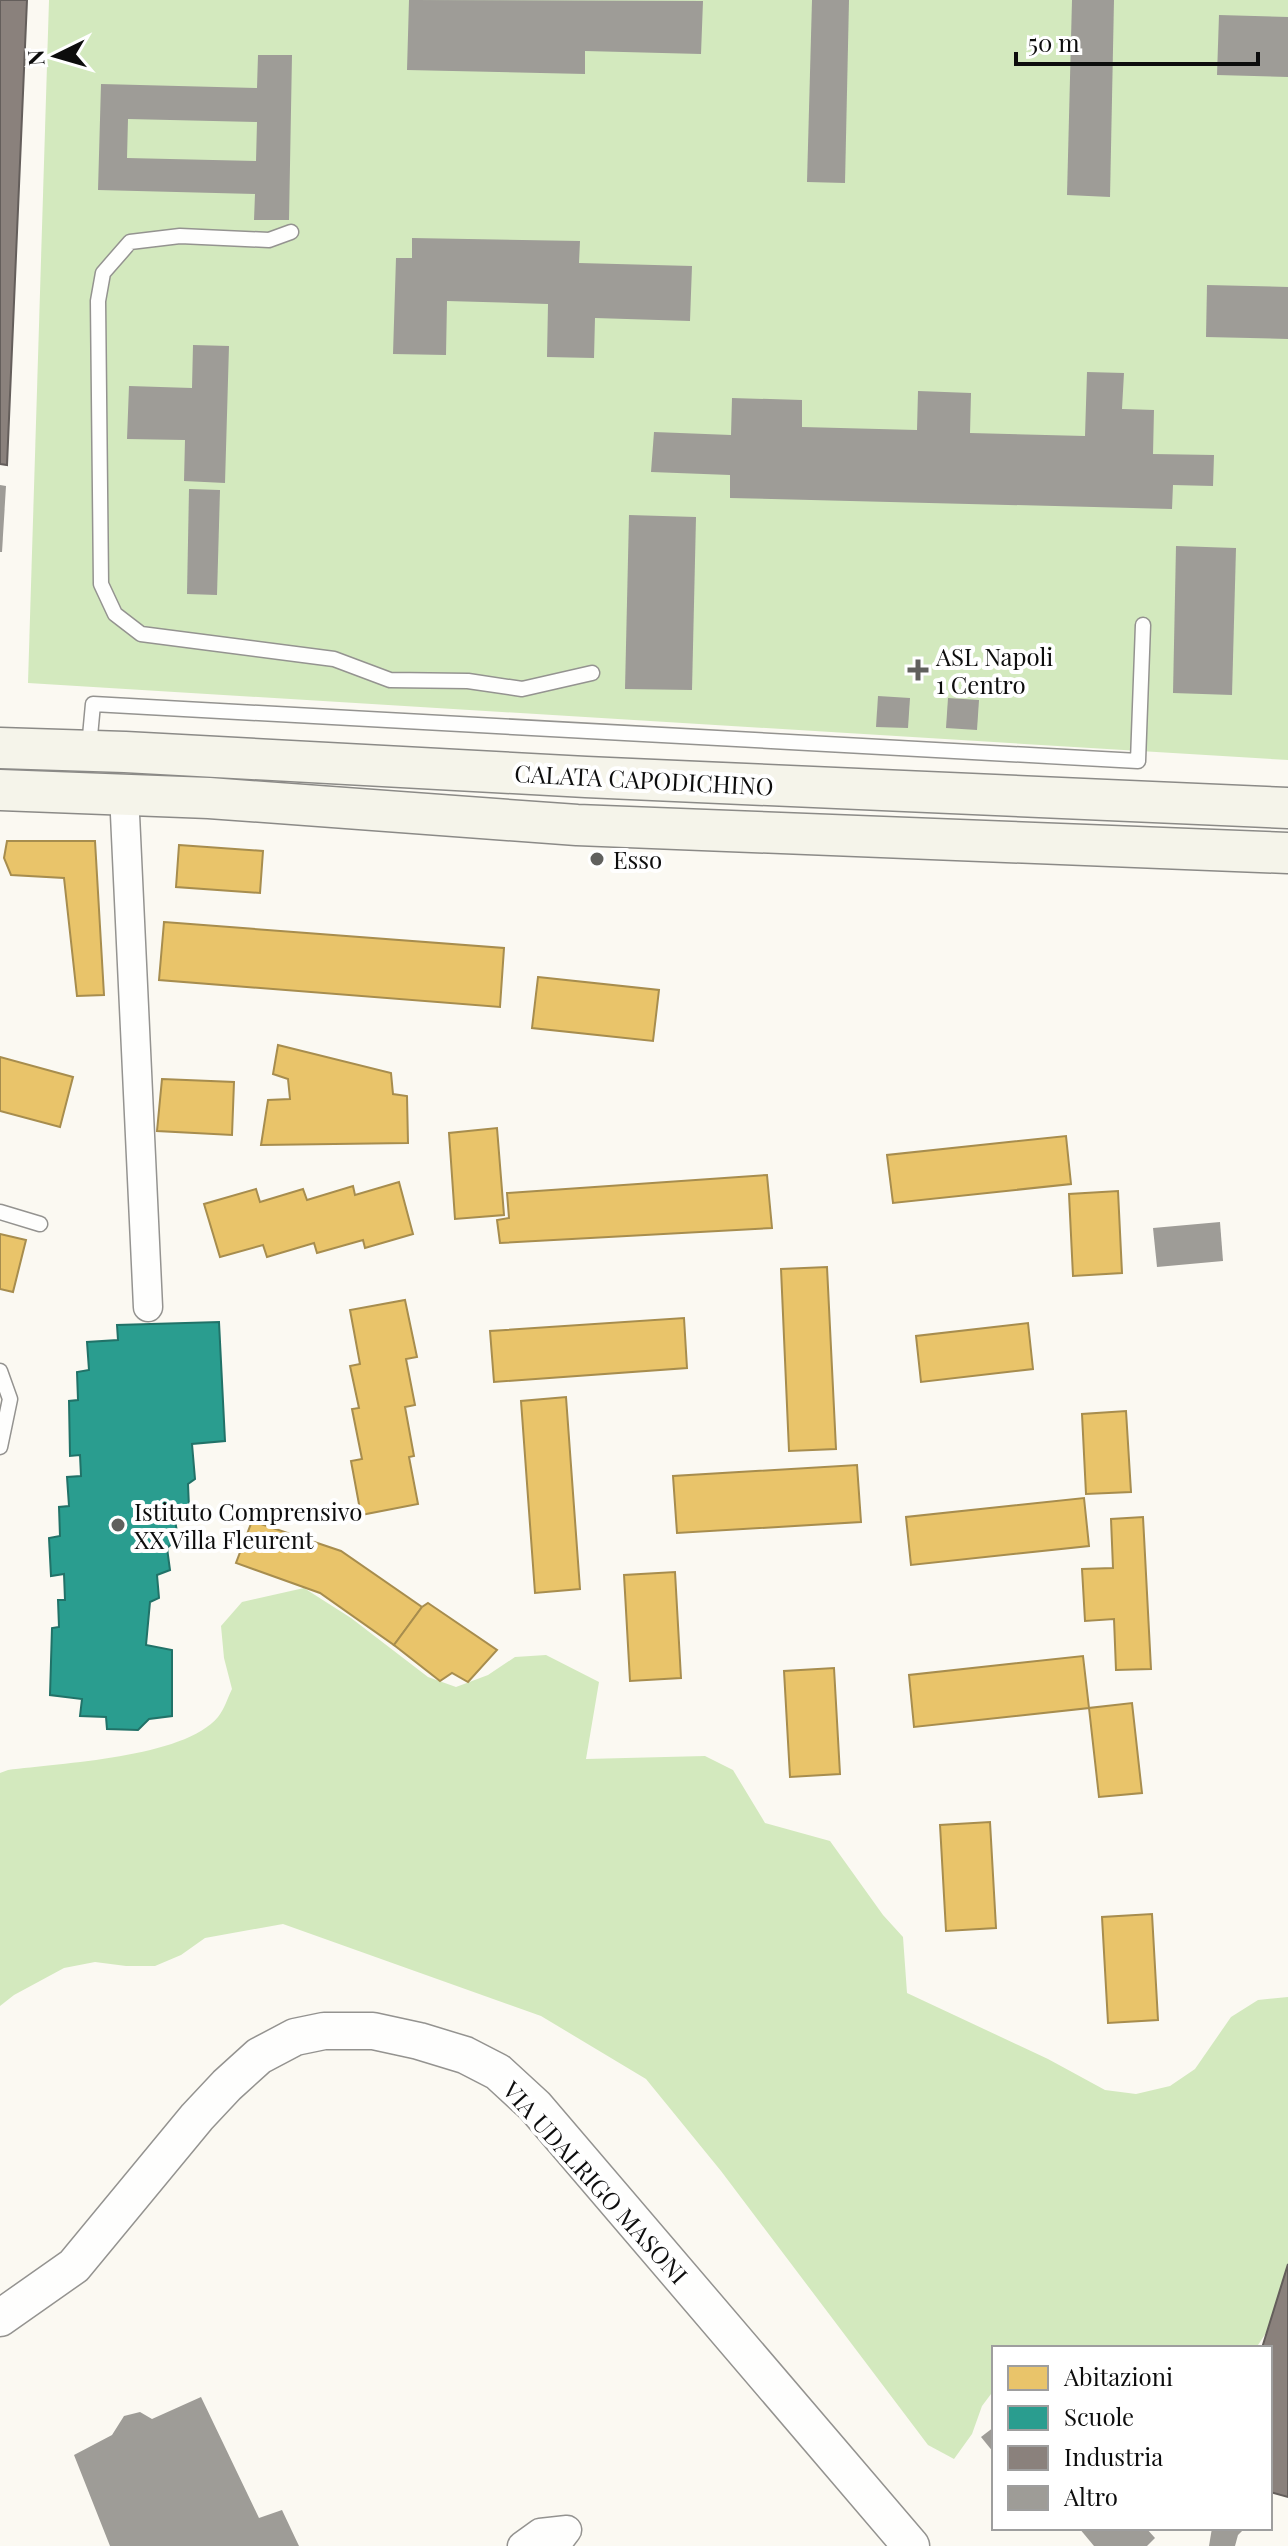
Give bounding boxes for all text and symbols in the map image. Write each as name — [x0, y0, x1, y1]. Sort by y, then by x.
north arrow — [16, 16, 96, 96]
scale bar — [1016, 16, 1258, 66]
text: 50 m — [1028, 26, 1080, 58]
text: N — [19, 48, 51, 67]
place label: ASL Napoli 1 Centro — [935, 640, 1053, 700]
marker: ASL Napoli 1 Centro — [907, 659, 929, 681]
street label: CALATA CAPODICHINO — [514, 756, 774, 802]
place label: Esso — [613, 843, 662, 875]
marker: Esso — [588, 850, 606, 868]
place label: Istituto Comprensivo XX Villa Fleurent — [134, 1495, 362, 1555]
marker: Istituto Comprensivo XX Villa Fleurent — [109, 1516, 127, 1534]
street label: VIA UDALRIGO MASONI — [496, 2073, 696, 2290]
legend — [992, 2346, 1272, 2530]
text: Abitazioni — [1063, 2360, 1173, 2392]
text: Scuole — [1064, 2400, 1134, 2432]
text: Industria — [1064, 2440, 1163, 2472]
text: Altro — [1063, 2480, 1118, 2512]

